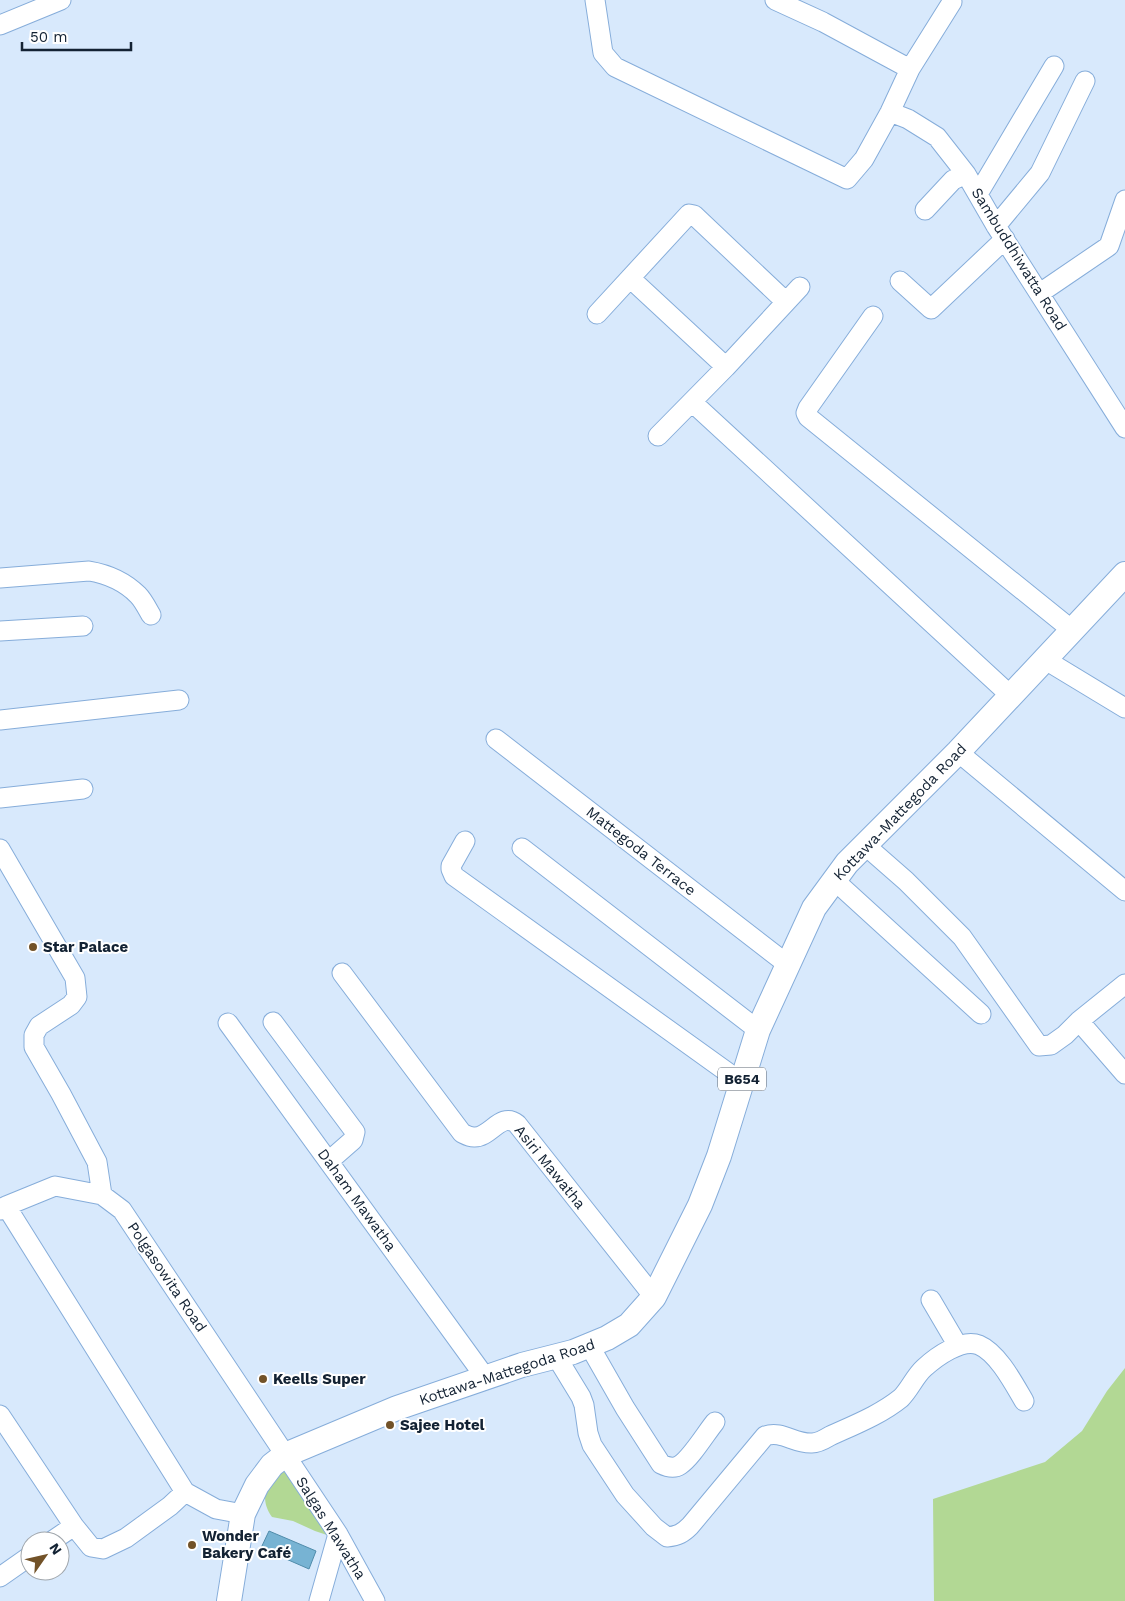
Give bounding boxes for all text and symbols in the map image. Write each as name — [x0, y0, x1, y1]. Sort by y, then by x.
scale bar — [22, 20, 131, 52]
text: 50 m — [30, 28, 67, 46]
street label: Sambuddhiwatta Road — [968, 184, 1070, 334]
street label: Kottawa-Mattegoda Road — [830, 740, 970, 884]
street label: Mattegoda Terrace — [583, 803, 699, 899]
place label: Star Palace — [43, 938, 128, 956]
marker: Star Palace — [27, 941, 39, 953]
road number: B654 — [718, 1068, 766, 1090]
street label: Asiri Mawatha — [511, 1121, 590, 1213]
street label: Daham Mawatha — [314, 1145, 400, 1255]
street label: Polgasowita Road — [124, 1219, 210, 1335]
street label: Kottawa-Mattegoda Road — [417, 1335, 597, 1409]
place label: Keells Super — [273, 1370, 366, 1388]
marker: Keells Super — [257, 1373, 269, 1385]
place label: Sajee Hotel — [400, 1416, 485, 1434]
marker: Sajee Hotel — [384, 1419, 396, 1431]
street label: Salgas Mawatha — [292, 1473, 370, 1583]
place label: Wonder Bakery Café — [202, 1527, 291, 1562]
north arrow — [20, 1531, 70, 1581]
marker: Wonder Bakery Café — [186, 1539, 198, 1551]
text: N — [46, 1540, 65, 1558]

